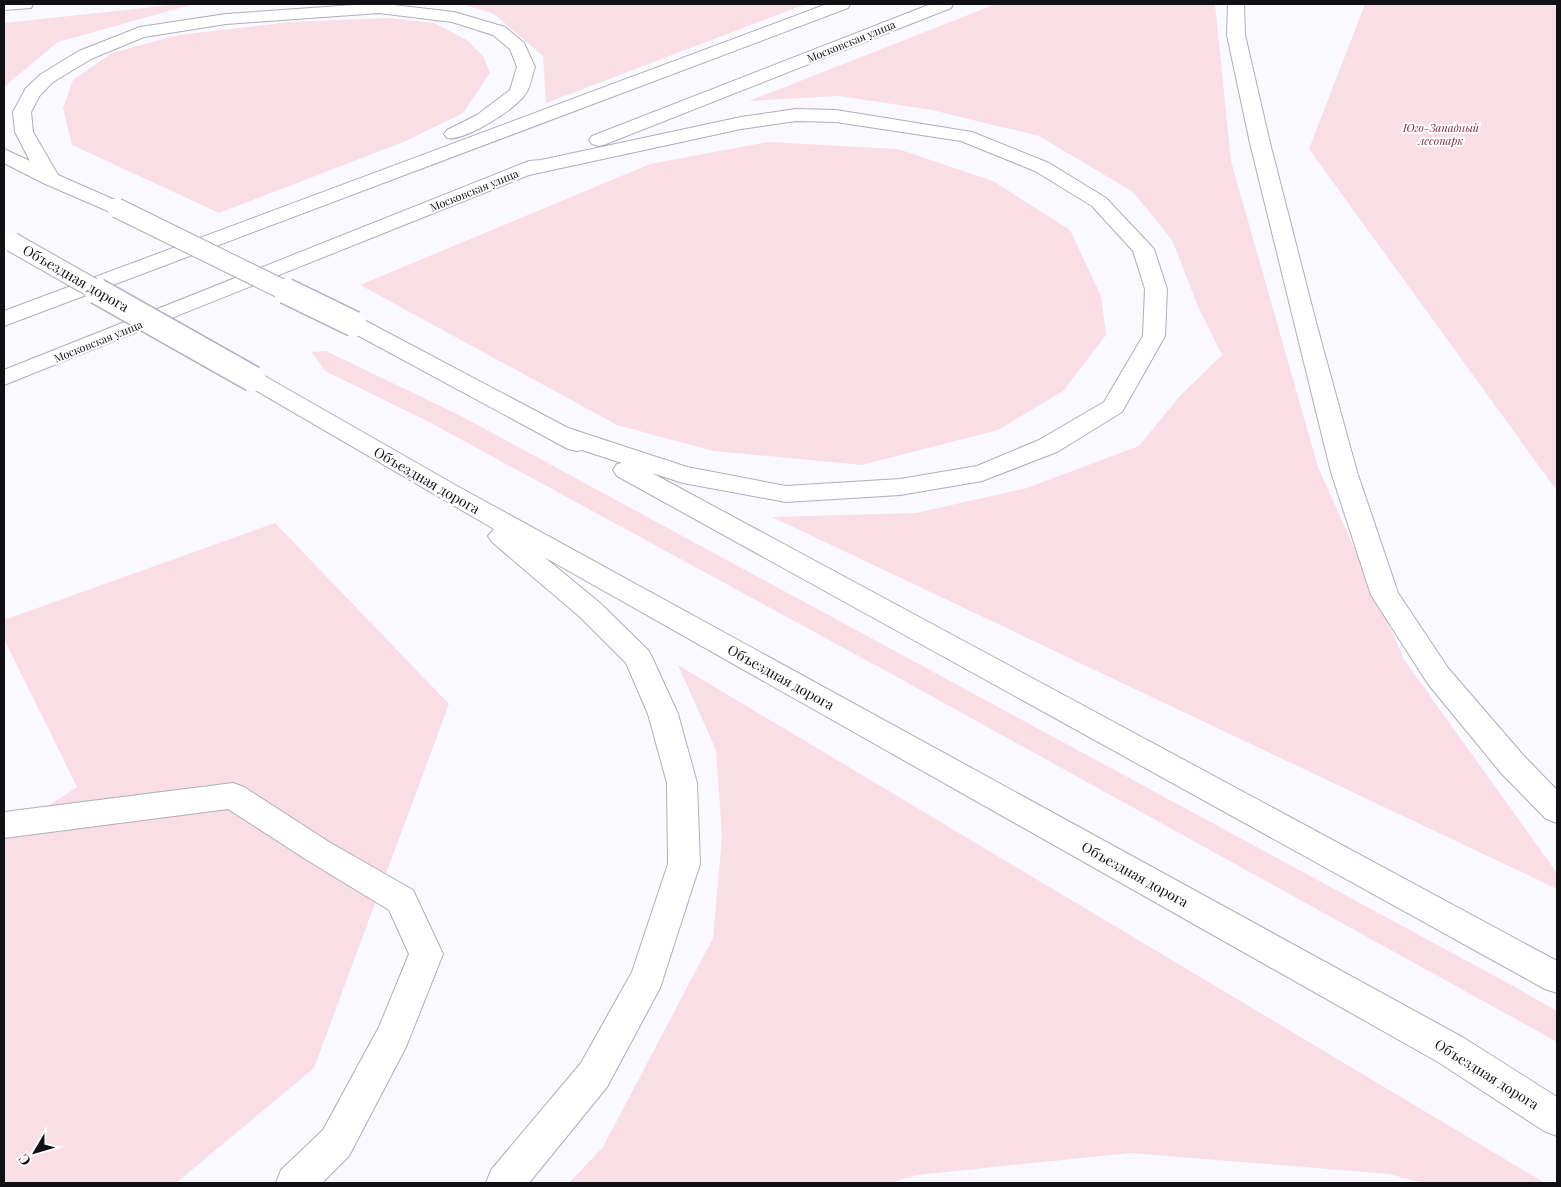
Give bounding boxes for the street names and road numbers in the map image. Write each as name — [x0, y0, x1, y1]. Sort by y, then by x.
street label: Московская улица — [804, 16, 898, 66]
street label: Московская улица — [427, 165, 521, 215]
street label: Объездная дорога — [20, 240, 132, 316]
street label: Московская улица — [51, 316, 145, 366]
street label: Объездная дорога — [371, 442, 483, 518]
street label: Объездная дорога — [724, 640, 838, 714]
street label: Объездная дорога — [1078, 837, 1192, 911]
street label: Объездная дорога — [1431, 1034, 1543, 1114]

